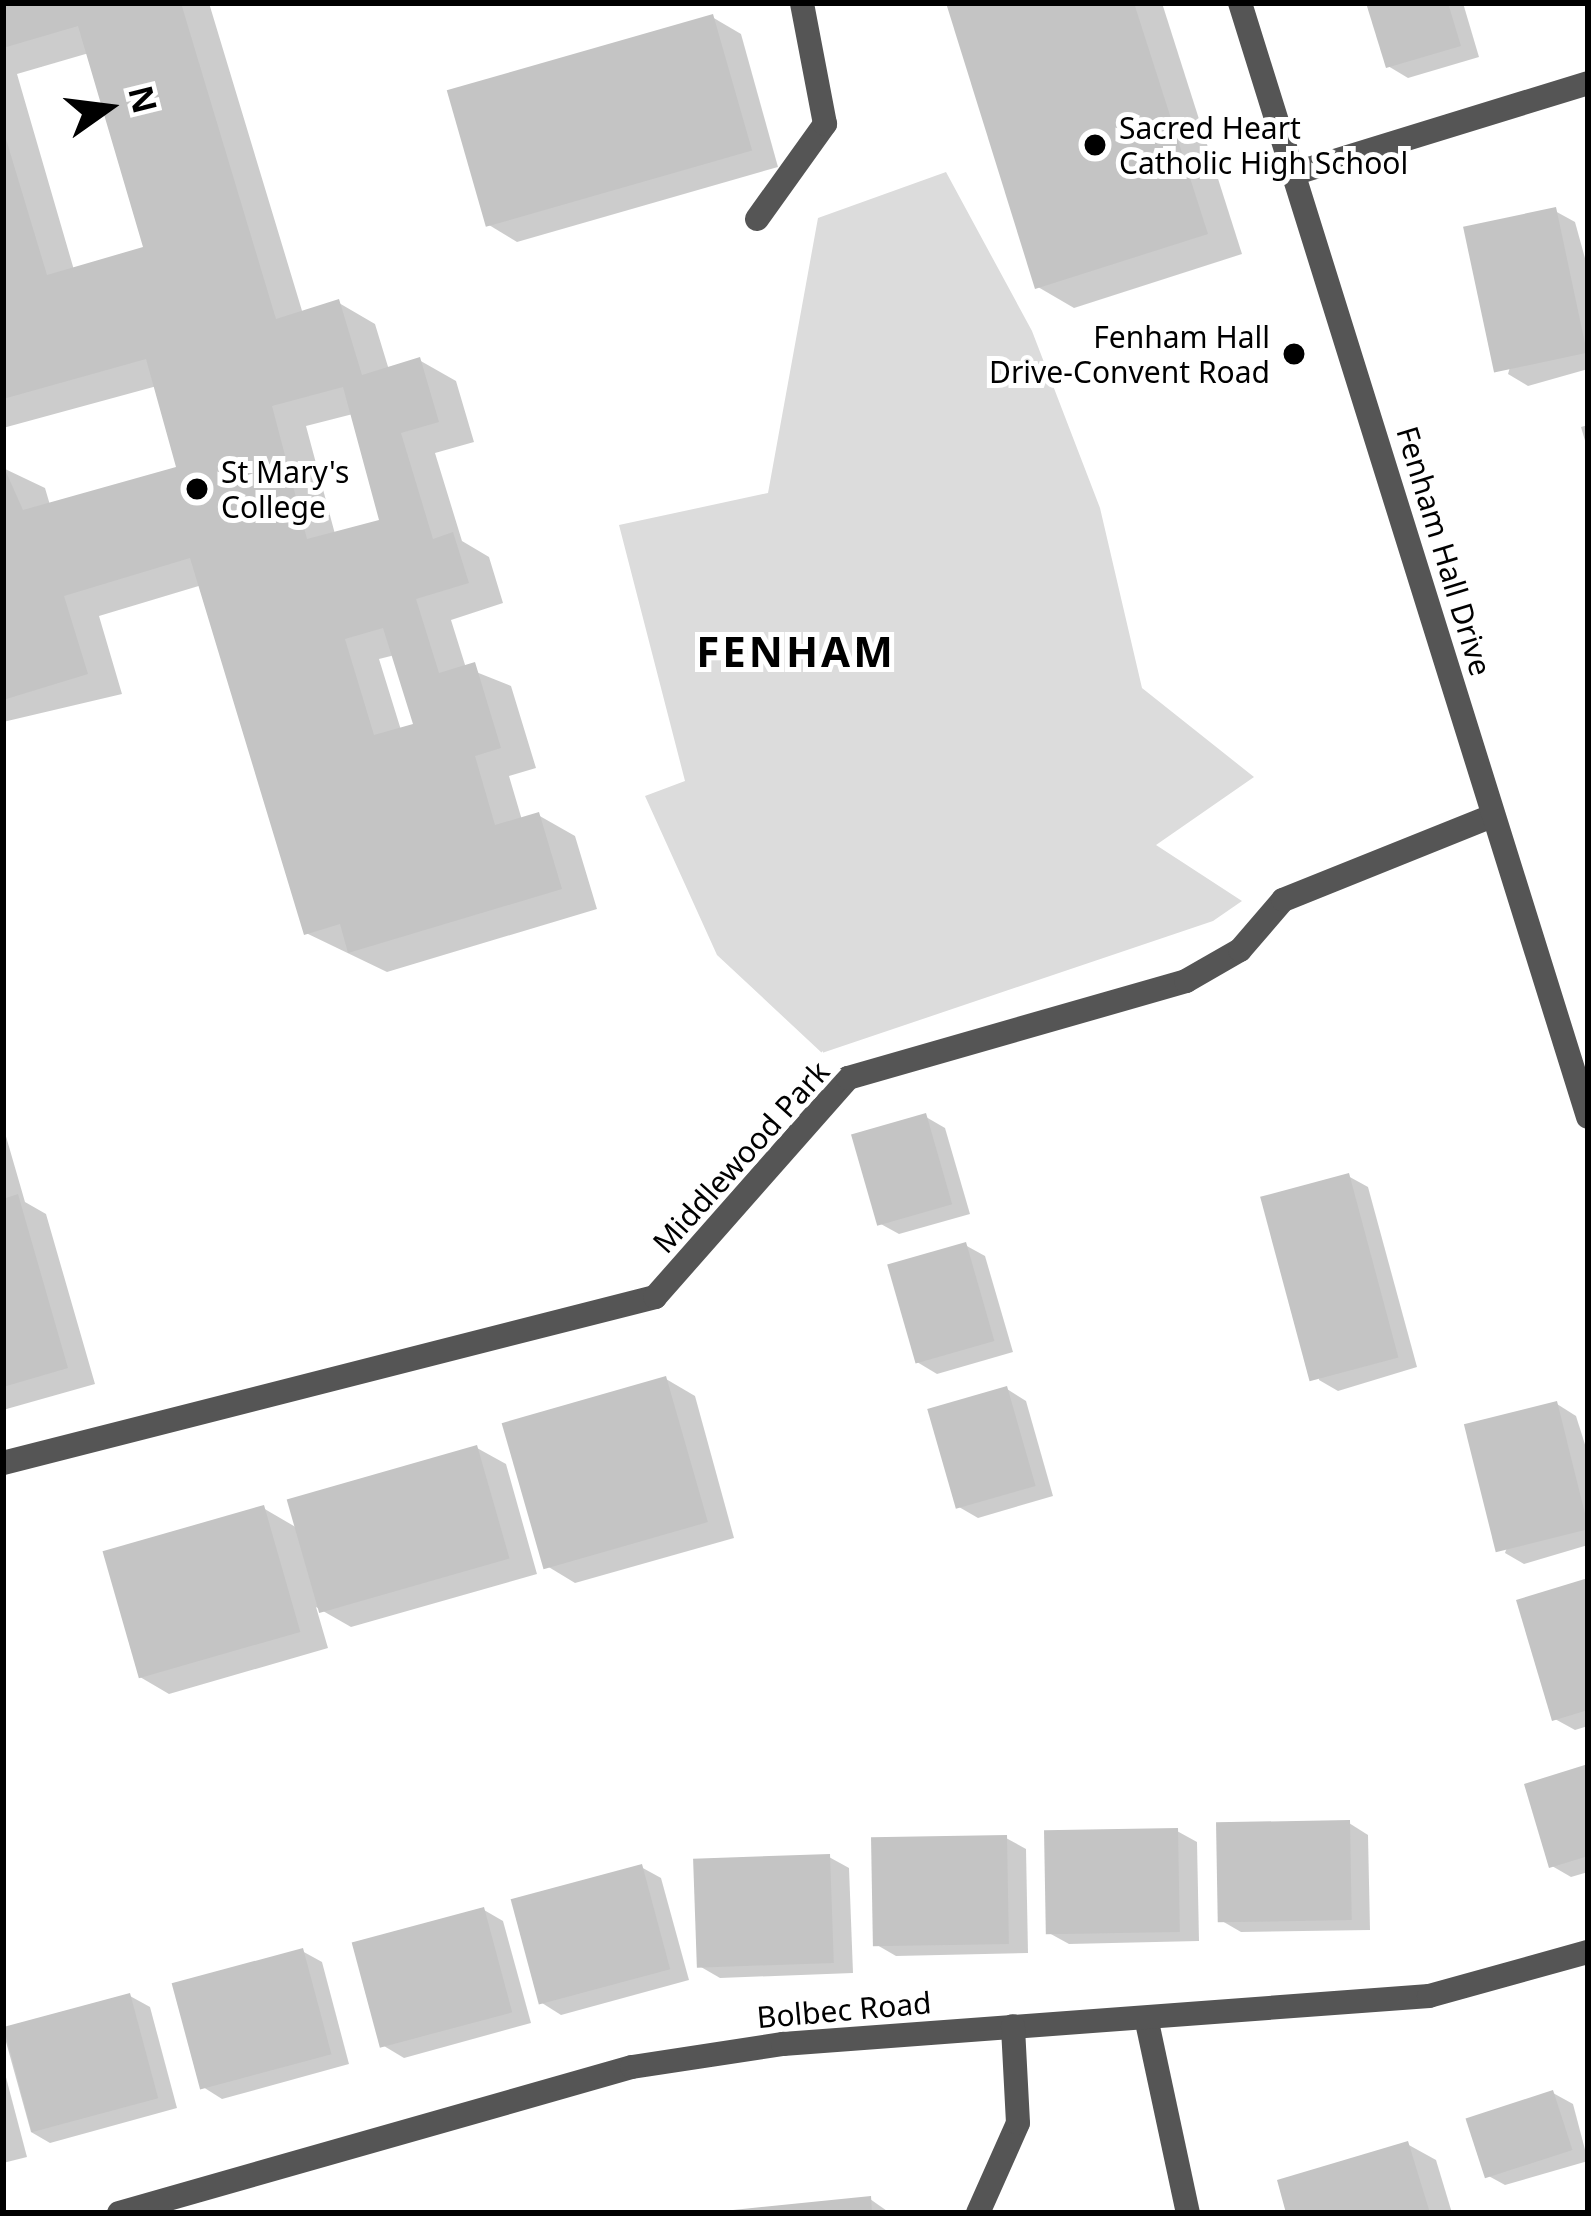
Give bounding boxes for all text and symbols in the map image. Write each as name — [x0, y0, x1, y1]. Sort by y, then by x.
north arrow — [48, 48, 168, 168]
text: N — [118, 81, 168, 118]
place label: Sacred Heart Catholic High School — [1119, 110, 1408, 180]
marker: Sacred Heart Catholic High School — [1082, 132, 1108, 158]
place label: Fenham Hall Drive-Convent Road — [989, 319, 1270, 389]
marker: Fenham Hall Drive-Convent Road — [1281, 341, 1307, 367]
street label: Fenham Hall Drive — [1389, 422, 1499, 680]
place label: St Mary's College — [221, 454, 349, 524]
marker: St Mary's College — [184, 476, 210, 502]
district label: FENHAM — [696, 626, 896, 676]
street label: Middlewood Park — [646, 1054, 836, 1260]
street label: Bolbec Road — [755, 1984, 933, 2036]

